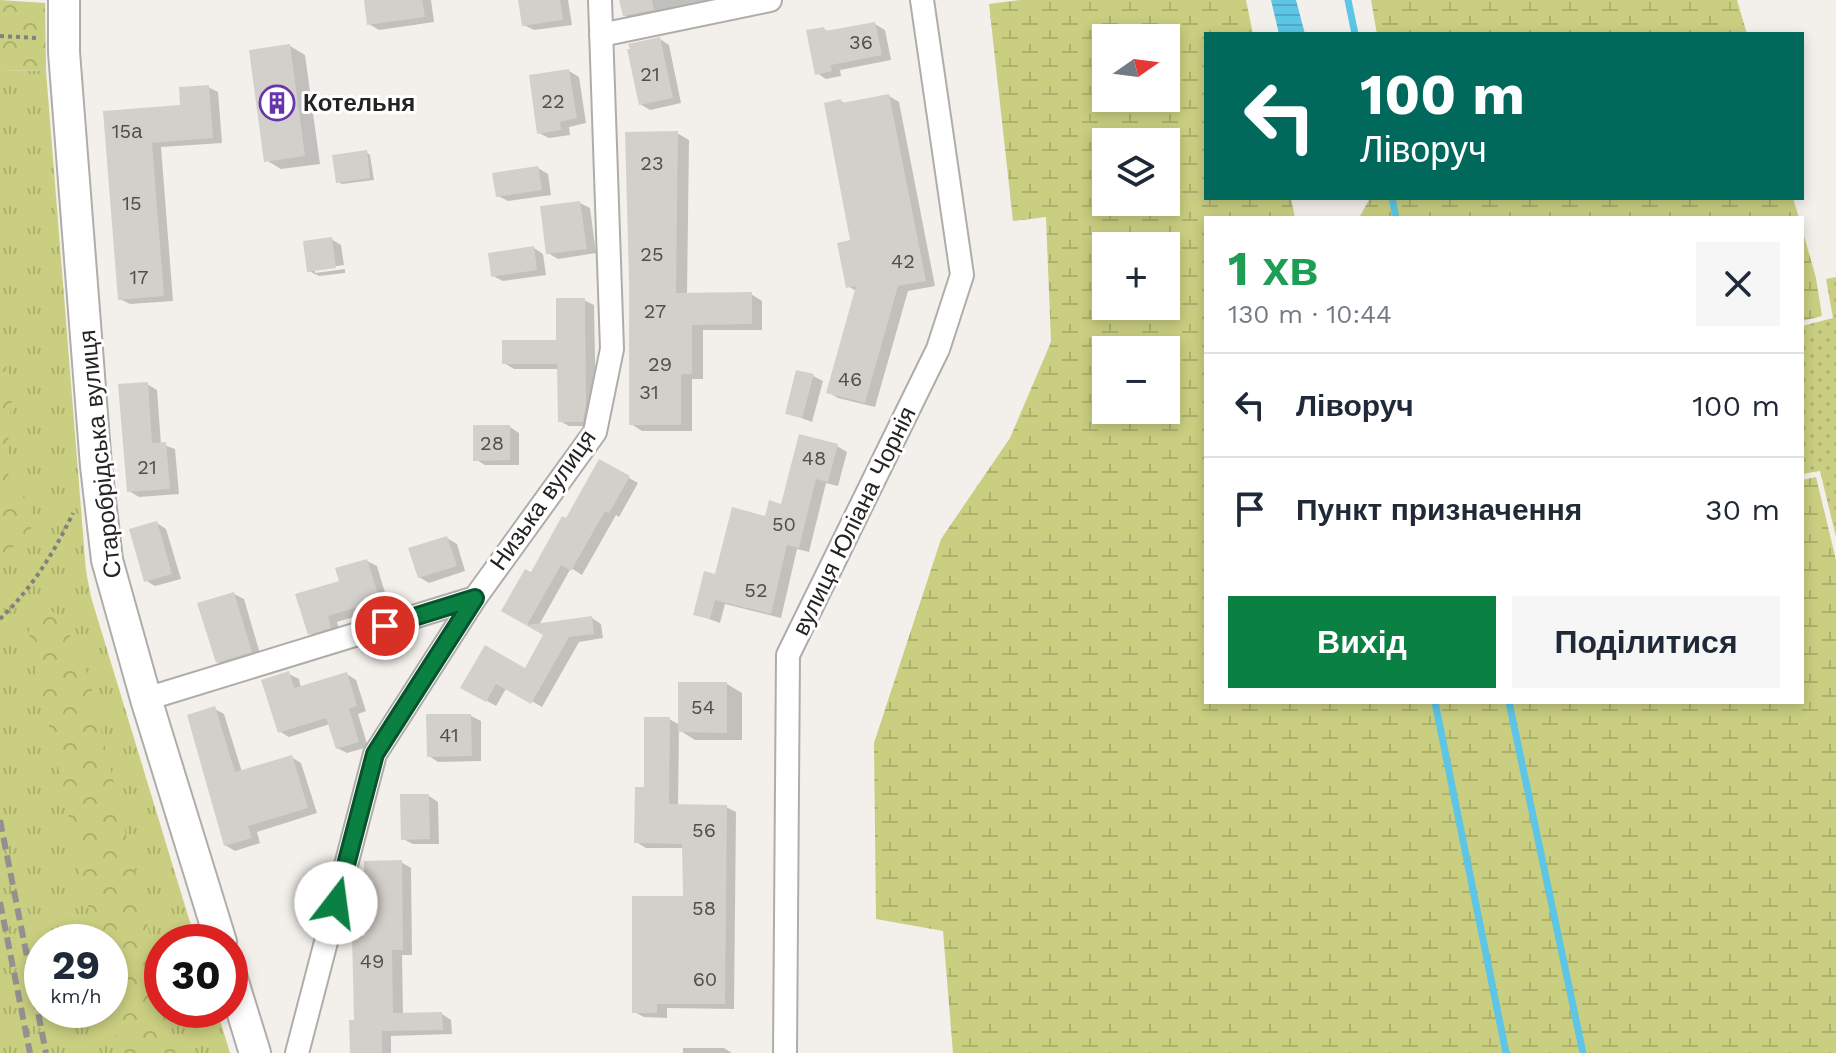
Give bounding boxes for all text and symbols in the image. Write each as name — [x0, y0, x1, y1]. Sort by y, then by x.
north arrow — [1092, 24, 1180, 112]
map controls — [1092, 24, 1180, 424]
house number: 36 — [849, 30, 873, 54]
house number: 21 — [640, 62, 660, 86]
text: 100 m — [1360, 62, 1525, 128]
icon: left — [1228, 64, 1332, 168]
building icon: Котельня — [258, 84, 296, 122]
place label: Котельня — [303, 89, 415, 117]
house number: 22 — [541, 89, 565, 113]
house number: 15а — [112, 119, 143, 143]
button: layers — [1092, 128, 1180, 216]
text: Ліворуч — [1360, 129, 1487, 171]
house number: 23 — [640, 151, 664, 175]
house number: 15 — [122, 191, 142, 215]
button: + — [1092, 232, 1180, 320]
text: 1 хв — [1228, 240, 1319, 297]
house number: 25 — [640, 242, 664, 266]
button: close — [1696, 242, 1780, 326]
house number: 42 — [891, 249, 915, 273]
house number: 17 — [129, 265, 149, 289]
house number: 27 — [644, 299, 666, 323]
text: 130 m · 10:44 — [1228, 299, 1392, 329]
street label: Старобрідська вулиця — [73, 328, 127, 580]
button: − — [1092, 336, 1180, 424]
house number: 29 — [648, 352, 672, 376]
house number: 46 — [838, 367, 862, 391]
house number: 31 — [639, 380, 659, 404]
icon: left — [1228, 383, 1272, 427]
text: Ліворуч — [1296, 388, 1414, 423]
text: 100 m — [1692, 388, 1780, 423]
street label: вулиця Юліана Чорнія — [786, 402, 922, 640]
street label: Низька вулиця — [484, 425, 602, 575]
house number: 28 — [480, 431, 504, 455]
house number: 48 — [802, 446, 826, 470]
house number: 21 — [137, 455, 157, 479]
icon: arrive — [1228, 487, 1272, 531]
text: Пункт призначення — [1296, 492, 1582, 527]
text: 30 m — [1705, 492, 1780, 527]
house number: 50 — [772, 512, 796, 536]
house number: 52 — [744, 578, 768, 602]
pin — [351, 592, 419, 660]
button: Вихід — [1228, 596, 1496, 688]
button: Поділитися — [1512, 596, 1780, 688]
icon: arrive — [363, 604, 407, 648]
house number: 54 — [691, 695, 715, 719]
house number: 41 — [439, 723, 459, 747]
house number: 56 — [692, 818, 716, 842]
position arrow — [294, 861, 378, 945]
house number: 58 — [692, 896, 716, 920]
speed limit sign: 30 — [144, 924, 248, 1028]
text: 29 — [52, 942, 100, 989]
house number: 49 — [360, 949, 384, 973]
house number: 60 — [693, 967, 717, 991]
text: km/h — [50, 984, 102, 1008]

